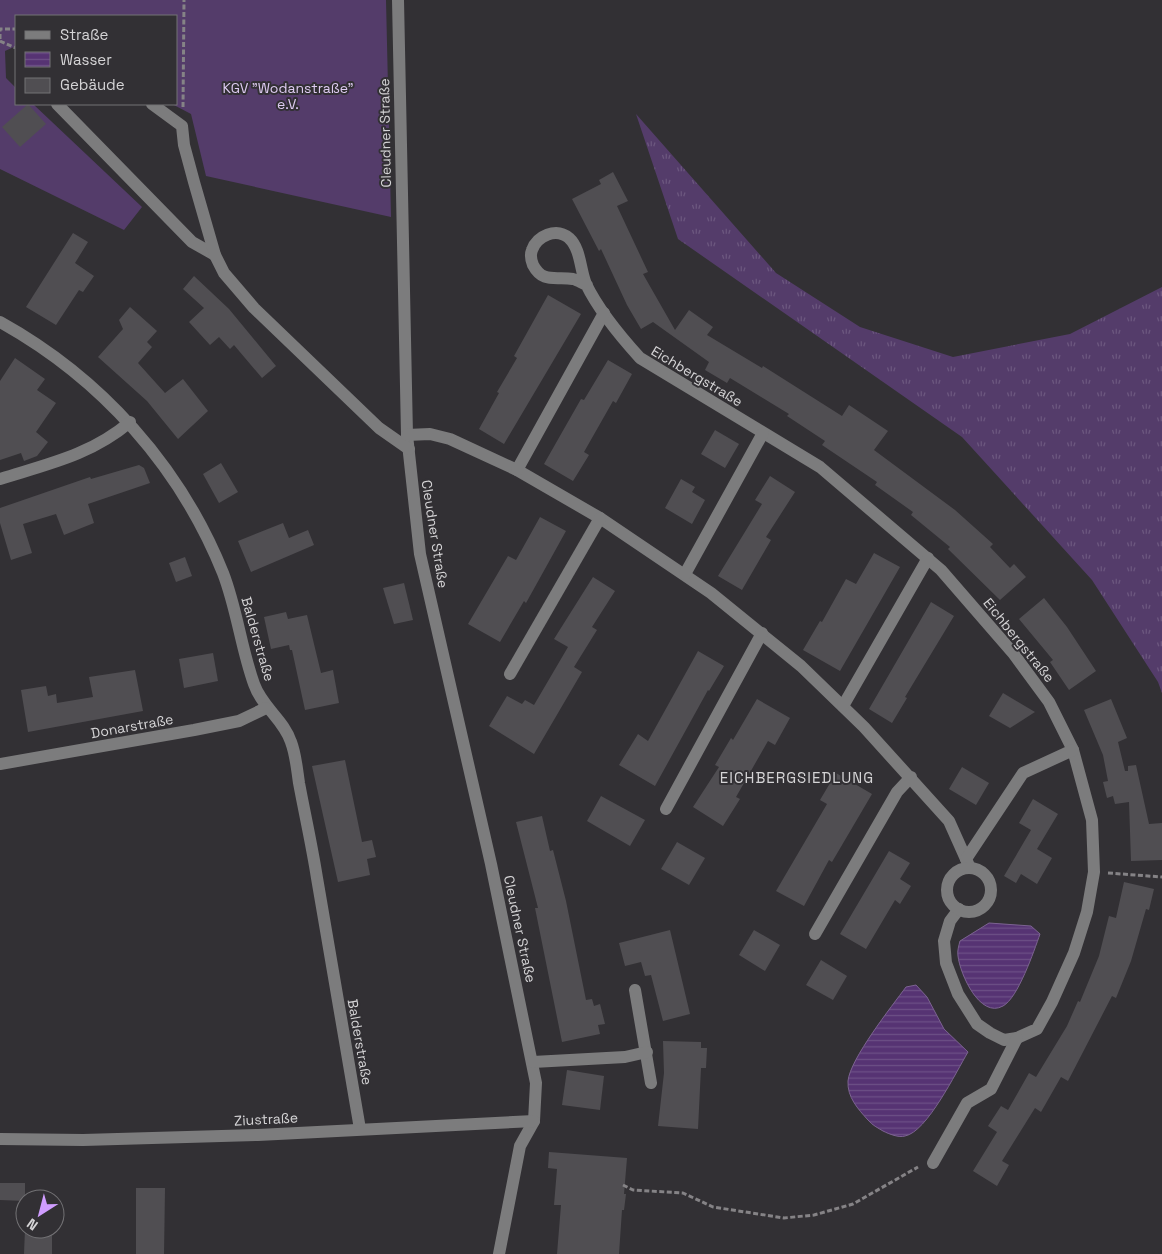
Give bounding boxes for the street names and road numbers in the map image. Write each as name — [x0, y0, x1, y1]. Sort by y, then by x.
street label: Cleudner Straße — [375, 78, 395, 188]
street label: Eichbergstraße — [648, 342, 746, 410]
street label: Cleudner Straße — [418, 479, 452, 589]
street label: Eichbergstraße — [979, 594, 1059, 686]
street label: Balderstraße — [237, 595, 279, 683]
street label: Donarstraße — [89, 710, 175, 742]
street label: Cleudner Straße — [500, 874, 540, 984]
street label: Balderstraße — [344, 998, 376, 1086]
street label: Ziustraße — [234, 1108, 298, 1130]

